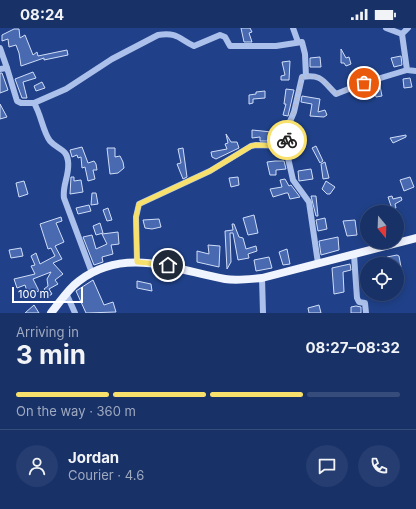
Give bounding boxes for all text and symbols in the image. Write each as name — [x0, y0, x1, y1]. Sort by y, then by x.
text: 08:24 — [20, 5, 64, 24]
pin — [347, 66, 381, 100]
icon: bag — [353, 72, 375, 94]
courier — [267, 120, 307, 160]
icon: bike — [276, 129, 298, 151]
north arrow — [360, 205, 404, 249]
map controls — [360, 205, 404, 301]
pin — [151, 248, 185, 282]
icon: home — [157, 254, 179, 276]
button: locate — [360, 257, 404, 301]
scale bar — [12, 285, 83, 304]
text: 100 m — [18, 287, 49, 301]
text: Arriving in — [16, 324, 79, 340]
text: 08:27–08:32 — [305, 338, 400, 357]
text: 3 min — [16, 339, 86, 370]
text: On the way · 360 m — [16, 403, 136, 419]
button: person — [16, 445, 58, 487]
button: chat — [306, 445, 348, 487]
button: phone — [358, 445, 400, 487]
text: Jordan — [68, 448, 119, 467]
text: Courier · 4.6 — [68, 467, 144, 483]

